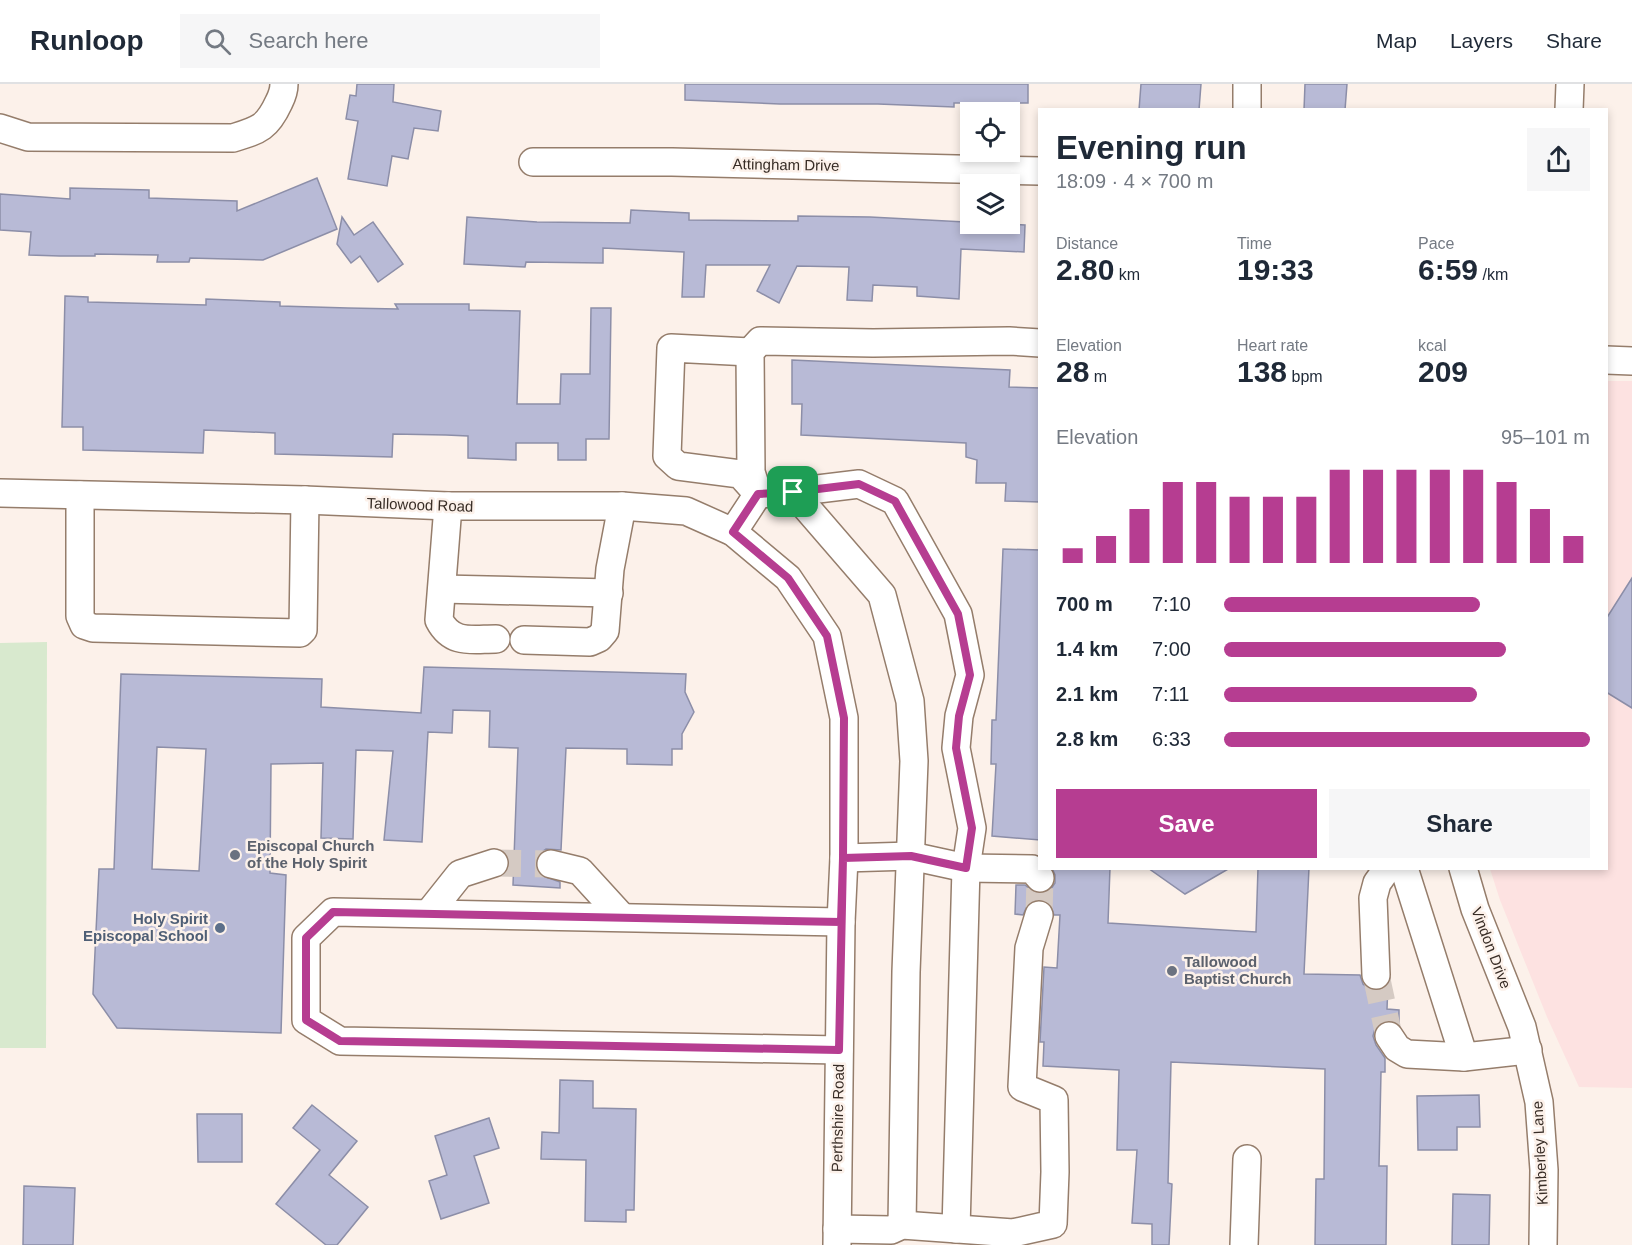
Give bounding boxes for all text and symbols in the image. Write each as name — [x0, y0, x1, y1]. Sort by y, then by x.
search box — [180, 14, 600, 68]
text: Runloop — [30, 25, 144, 56]
icon: search — [201, 25, 234, 58]
text: Search here — [249, 28, 368, 53]
text: Map — [1376, 29, 1417, 52]
text: Layers — [1450, 29, 1513, 52]
text: Share — [1546, 29, 1602, 52]
map controls — [960, 102, 1020, 234]
button: locate — [960, 102, 1020, 162]
button: share — [1527, 128, 1590, 191]
text: Evening run — [1056, 129, 1247, 166]
street label: Attingham Drive — [733, 155, 840, 174]
text: 18:09 · 4 × 700 m — [1056, 170, 1213, 192]
button: layers — [960, 174, 1020, 234]
text: Distance — [1056, 235, 1118, 252]
text: Time — [1237, 235, 1272, 252]
text: Pace — [1418, 235, 1454, 252]
text: 2.80 — [1056, 253, 1114, 286]
text: 19:33 — [1237, 253, 1314, 286]
text: 6:59 — [1418, 253, 1478, 286]
text: km — [1114, 266, 1140, 283]
text: /km — [1478, 266, 1508, 283]
text: Elevation — [1056, 337, 1122, 354]
text: Heart rate — [1237, 337, 1308, 354]
text: kcal — [1418, 337, 1446, 354]
text: 28 — [1056, 355, 1089, 388]
text: 138 — [1237, 355, 1287, 388]
text: 209 — [1418, 355, 1468, 388]
text: m — [1089, 368, 1107, 385]
text: bpm — [1287, 368, 1323, 385]
text: Elevation — [1056, 426, 1138, 448]
text: 95–101 m — [1501, 426, 1590, 448]
pin — [767, 466, 818, 517]
icon: arrive — [776, 475, 809, 508]
street label: Tallowood Road — [366, 494, 474, 515]
text: 700 m — [1056, 593, 1113, 615]
text: 7:10 — [1152, 593, 1191, 615]
text: 1.4 km — [1056, 638, 1118, 660]
text: 7:00 — [1152, 638, 1191, 660]
text: 2.1 km — [1056, 683, 1118, 705]
text: 7:11 — [1152, 683, 1189, 705]
text: 2.8 km — [1056, 728, 1118, 750]
text: 6:33 — [1152, 728, 1191, 750]
button: Save — [1056, 789, 1317, 858]
button: Share — [1329, 789, 1590, 858]
place label: Episcopal Church of the Holy Spirit — [247, 837, 375, 871]
marker: Episcopal Church of the Holy Spirit — [228, 848, 242, 862]
street label: Vindon Drive — [1468, 905, 1515, 991]
place label: Holy Spirit Episcopal School — [83, 910, 208, 944]
marker: Holy Spirit Episcopal School — [213, 921, 227, 935]
place label: Tallowood Baptist Church — [1184, 953, 1292, 987]
marker: Tallowood Baptist Church — [1165, 964, 1179, 978]
street label: Perthshire Road — [828, 1064, 847, 1172]
street label: Kimberley Lane — [1528, 1101, 1551, 1206]

